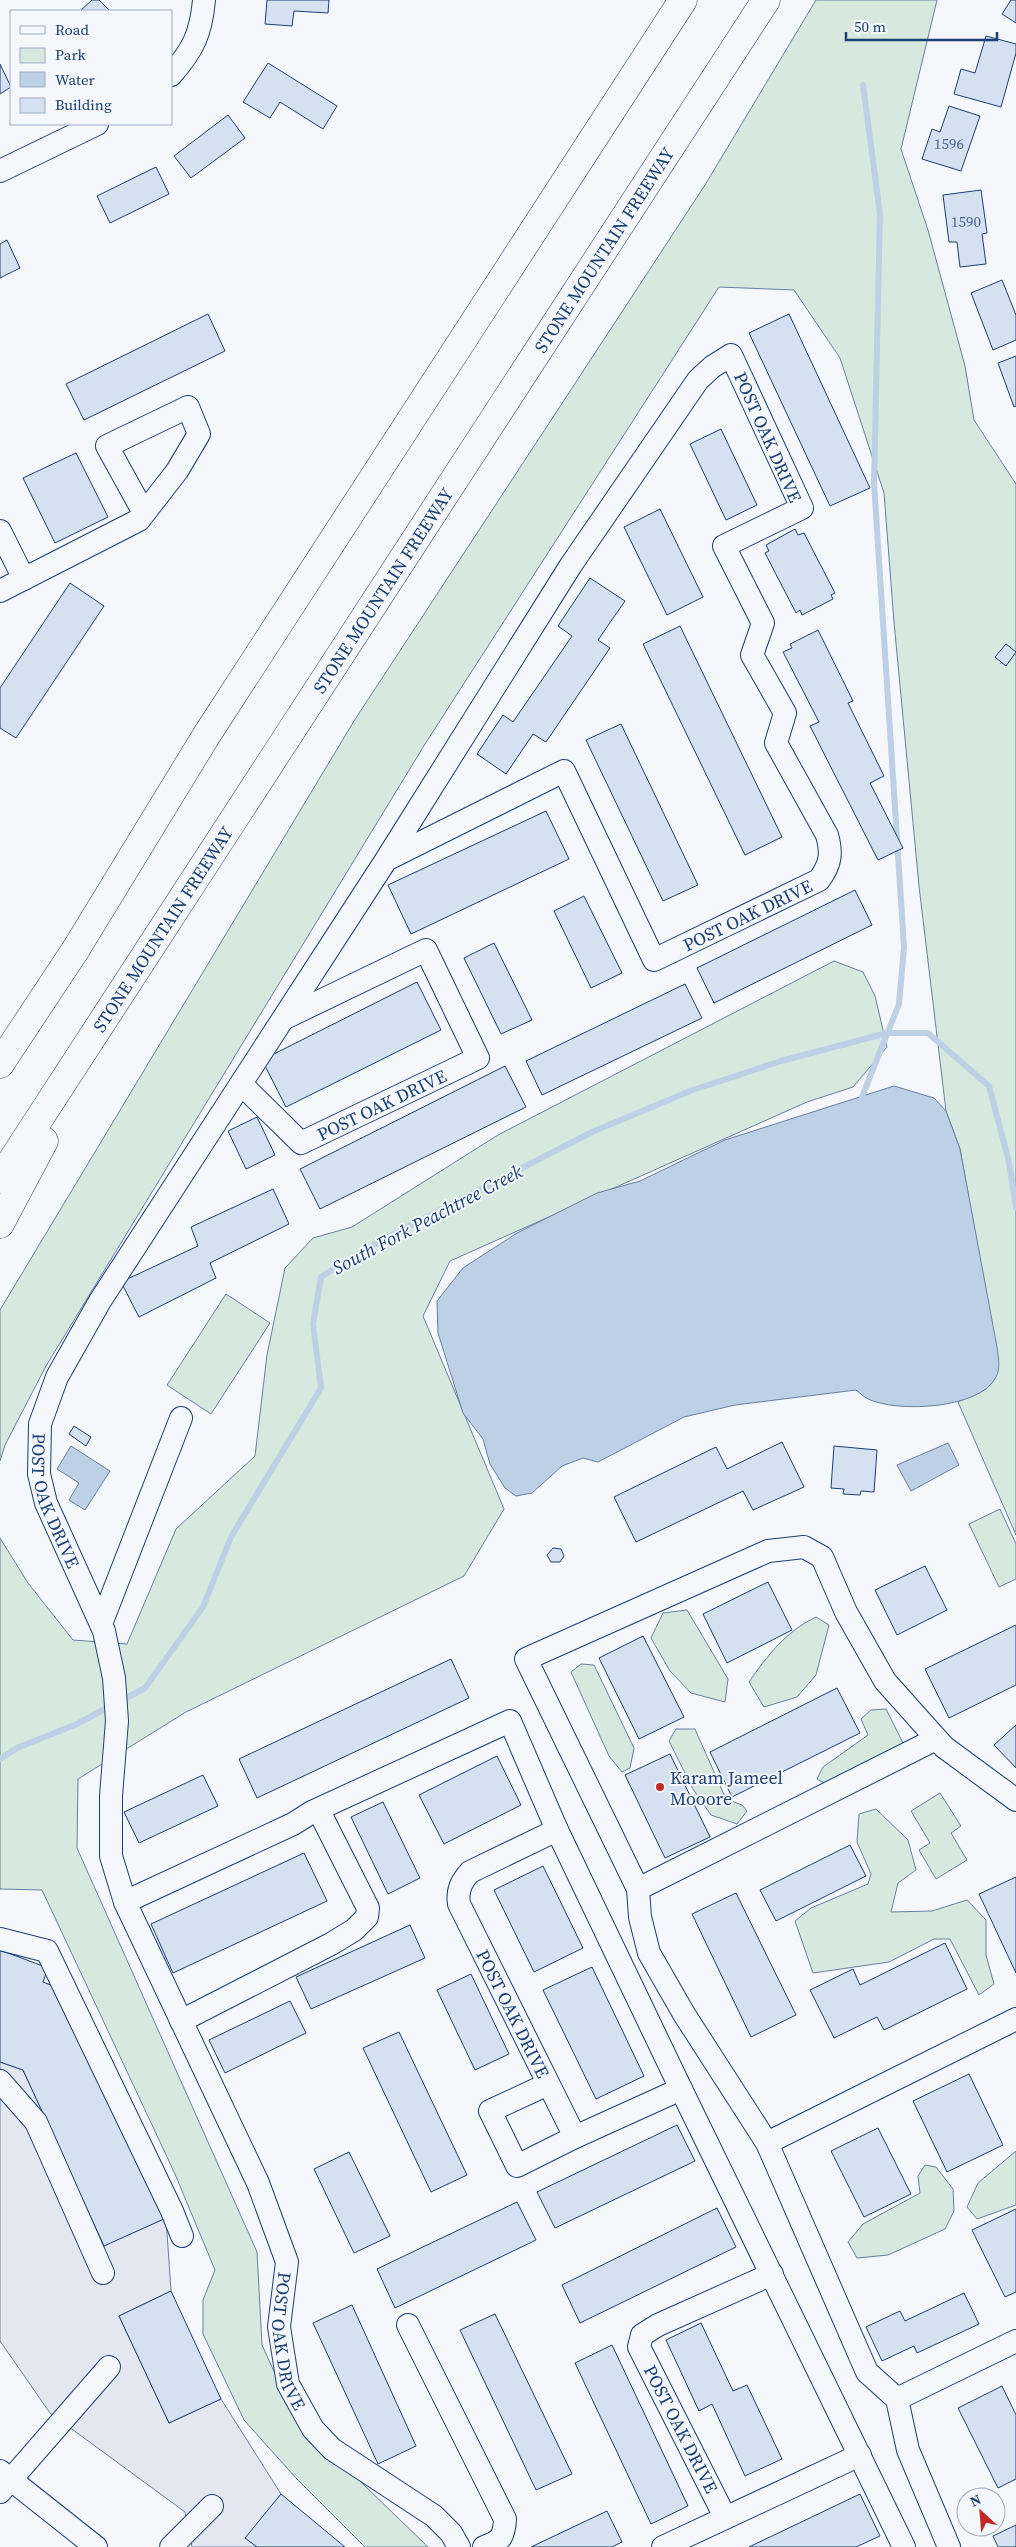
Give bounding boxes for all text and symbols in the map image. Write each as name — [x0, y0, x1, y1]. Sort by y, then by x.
legend — [10, 10, 172, 125]
scale bar — [846, 10, 997, 42]
text: 50 m — [854, 16, 886, 37]
text: Road — [55, 19, 89, 40]
text: Park — [55, 44, 87, 65]
text: Water — [55, 69, 96, 90]
text: Building — [55, 94, 112, 115]
house number: 1596 — [934, 133, 964, 154]
street label: STONE MOUNTAIN FREEWAY — [528, 142, 680, 358]
house number: 1590 — [951, 211, 981, 232]
street label: POST OAK DRIVE — [728, 368, 808, 506]
street label: STONE MOUNTAIN FREEWAY — [306, 482, 459, 698]
street label: STONE MOUNTAIN FREEWAY — [86, 821, 239, 1037]
street label: POST OAK DRIVE — [678, 873, 816, 957]
street label: POST OAK DRIVE — [313, 1063, 450, 1146]
water label: South Fork Peachtree Creek — [327, 1158, 527, 1280]
street label: POST OAK DRIVE — [26, 1433, 86, 1572]
place label: Karam Jameel Mooore — [670, 1765, 783, 1811]
marker: Karam Jameel Mooore — [654, 1781, 666, 1793]
street label: POST OAK DRIVE — [471, 1945, 556, 2082]
street label: POST OAK DRIVE — [266, 2271, 312, 2414]
street label: POST OAK DRIVE — [638, 2361, 724, 2497]
north arrow — [956, 2487, 1006, 2537]
text: N — [966, 2489, 984, 2512]

